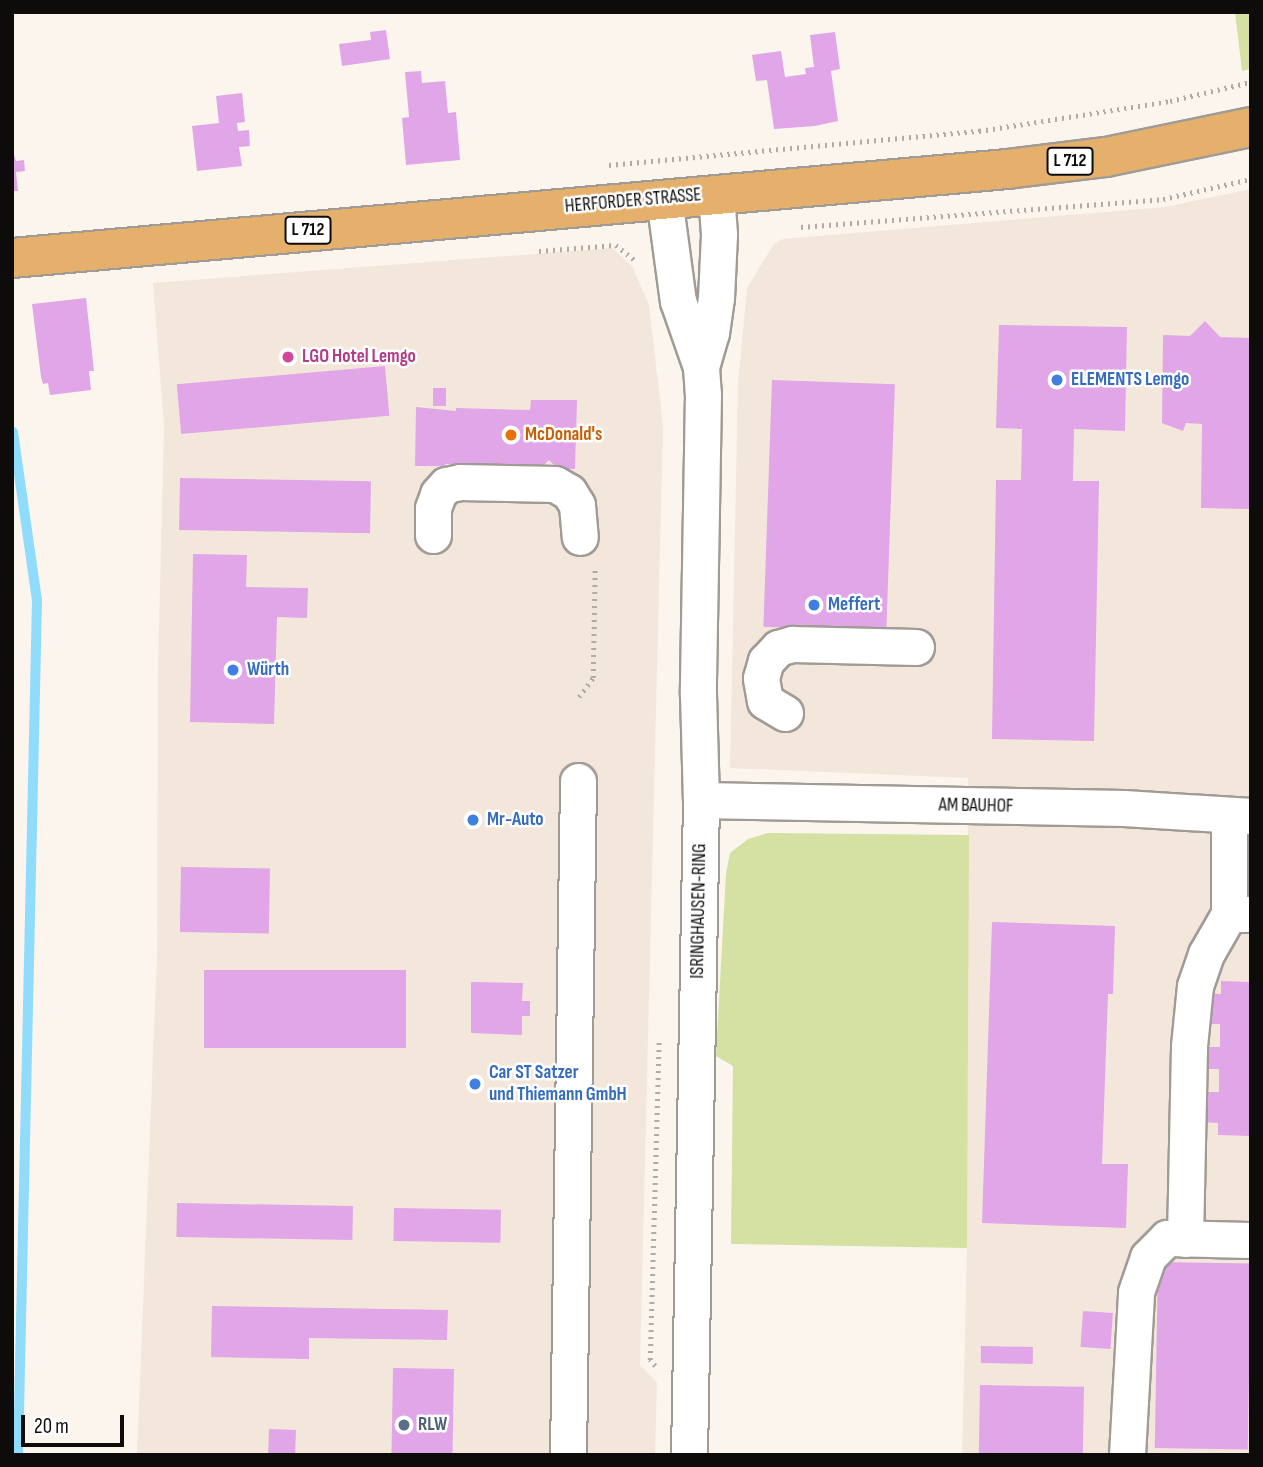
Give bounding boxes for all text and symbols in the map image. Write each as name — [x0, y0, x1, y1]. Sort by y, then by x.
road number: L 712 — [1046, 146, 1094, 176]
street label: HERFORDER STRASSE — [564, 184, 702, 218]
road number: L 712 — [284, 215, 332, 244]
place label: LGO Hotel Lemgo — [302, 346, 416, 368]
marker: LGO Hotel Lemgo — [280, 349, 296, 365]
place label: ELEMENTS Lemgo — [1071, 369, 1189, 391]
marker: ELEMENTS Lemgo — [1049, 372, 1065, 388]
place label: McDonald's — [525, 424, 602, 446]
marker: McDonald's — [503, 427, 519, 443]
place label: Meffert — [828, 594, 880, 616]
marker: Meffert — [806, 597, 822, 613]
place label: Würth — [247, 659, 289, 681]
marker: Würth — [225, 662, 241, 678]
street label: AM BAUHOF — [938, 794, 1014, 818]
place label: Mr-Auto — [487, 809, 544, 831]
marker: Mr-Auto — [465, 812, 481, 828]
street label: ISRINGHAUSEN-RING — [686, 843, 712, 979]
place label: Car ST Satzer und Thiemann GmbH — [489, 1062, 627, 1106]
marker: Car ST Satzer und Thiemann GmbH — [467, 1076, 483, 1092]
scale bar — [24, 1400, 128, 1444]
text: 20 m — [34, 1414, 69, 1439]
place label: RLW — [418, 1414, 447, 1436]
marker: RLW — [396, 1417, 412, 1433]

